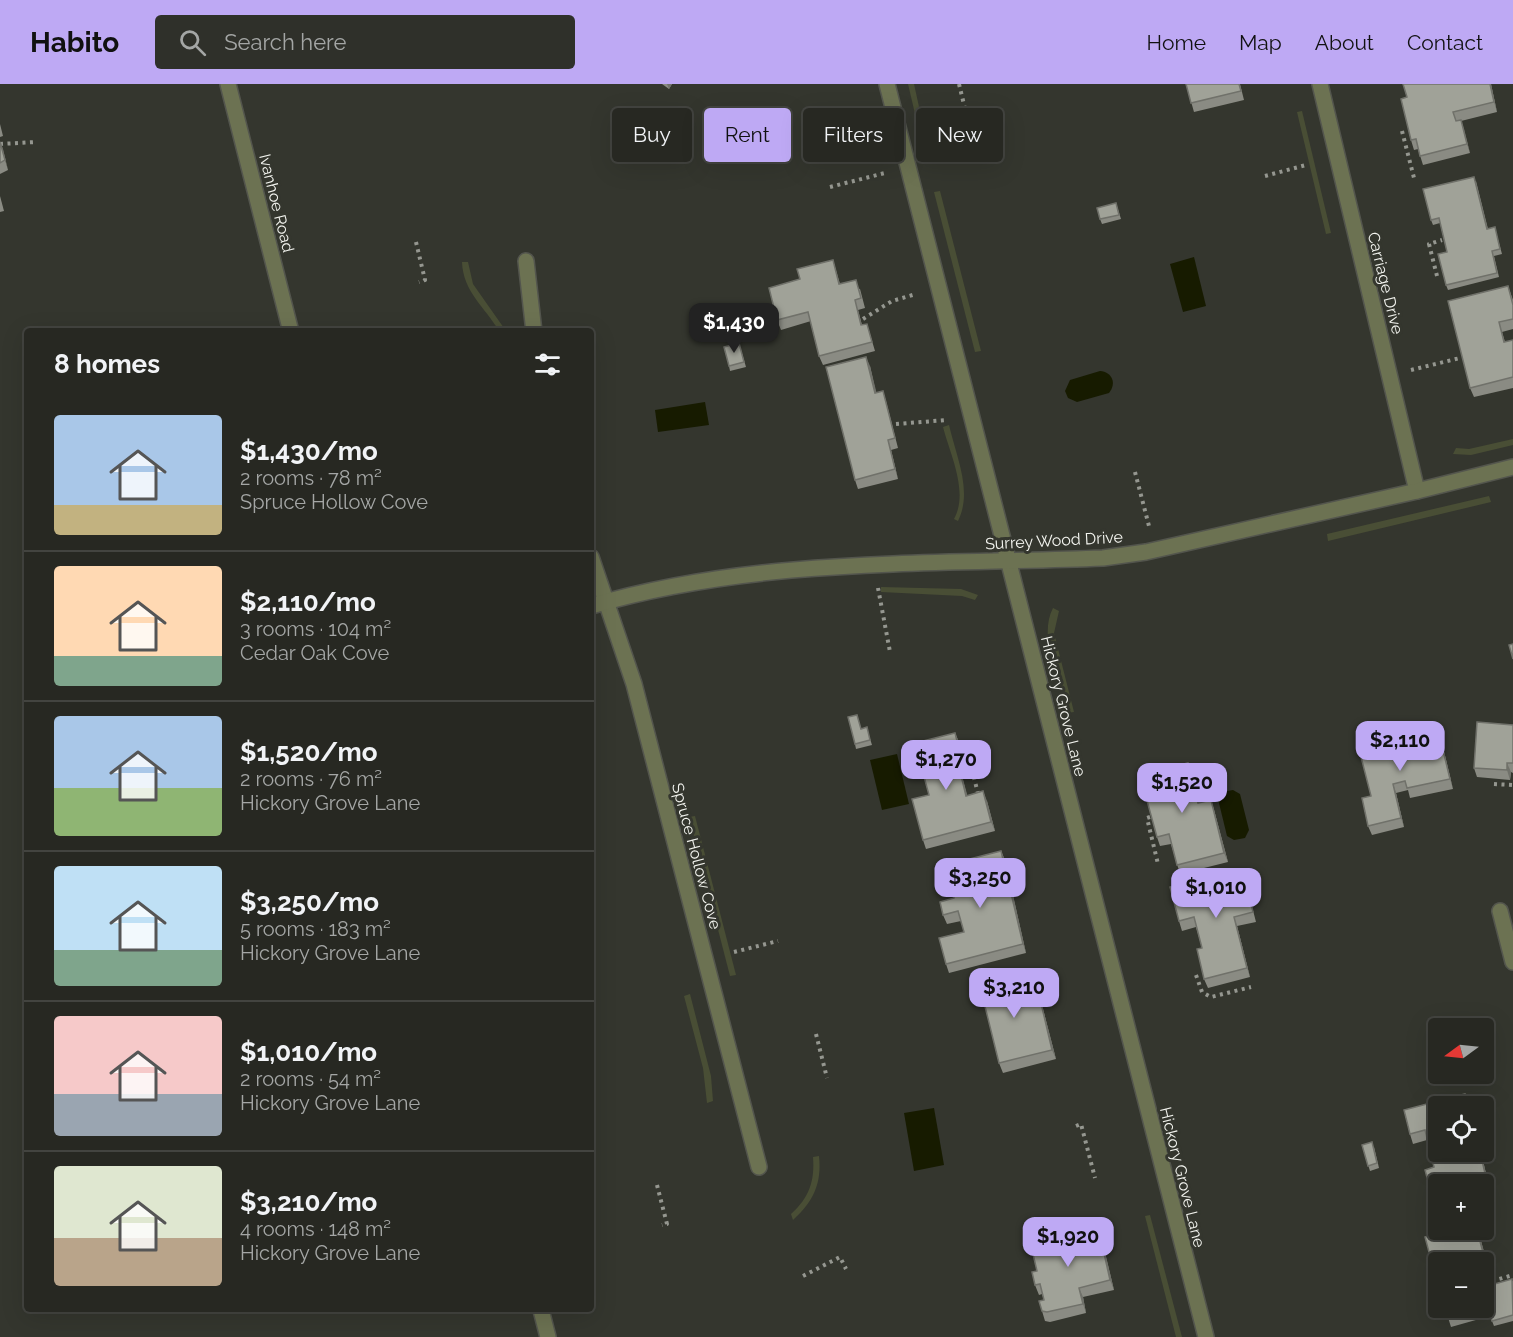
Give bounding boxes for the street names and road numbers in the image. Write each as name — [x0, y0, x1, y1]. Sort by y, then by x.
street label: Ivanhoe Road — [255, 152, 298, 254]
street label: Carriage Drive — [1364, 230, 1407, 336]
street label: Surrey Wood Drive — [985, 527, 1123, 554]
street label: Hickory Grove Lane — [1037, 634, 1090, 778]
street label: Spruce Hollow Cove — [668, 781, 725, 931]
street label: Hickory Grove Lane — [1156, 1105, 1209, 1249]

